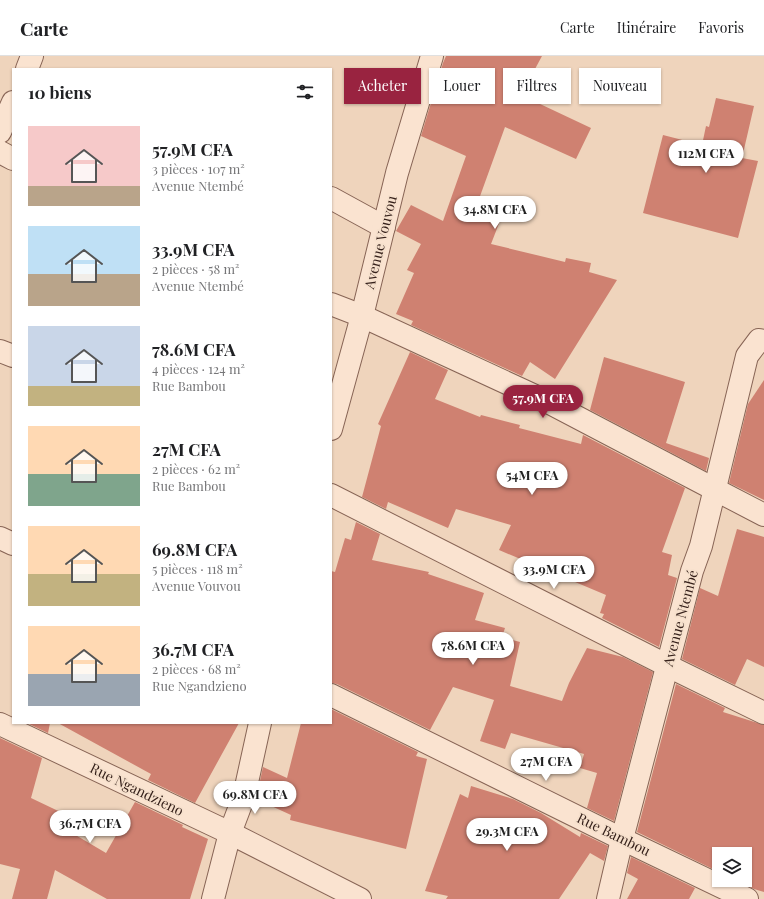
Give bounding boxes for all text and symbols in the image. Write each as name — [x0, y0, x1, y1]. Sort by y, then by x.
text: Carte — [20, 15, 68, 41]
text: Carte — [560, 18, 595, 37]
text: Itinéraire — [617, 18, 676, 37]
text: Favoris — [698, 18, 744, 37]
chip: Acheter — [344, 68, 421, 104]
chip: Louer — [429, 68, 495, 104]
chip: Filtres — [503, 68, 571, 104]
chip: Nouveau — [579, 68, 661, 104]
text: 10 biens — [28, 81, 92, 103]
icon: filters — [294, 81, 316, 103]
text: 57.9M CFA — [152, 138, 233, 160]
pin: 112M CFA — [665, 140, 747, 174]
icon: home — [60, 142, 108, 190]
text: 112M CFA — [678, 144, 734, 161]
text: 3 pièces · 107 m² — [152, 160, 245, 177]
text: Avenue Ntembé — [152, 177, 244, 194]
street label: Avenue Vouvou — [359, 193, 401, 292]
pin: 34.8M CFA — [449, 196, 541, 230]
text: 34.8M CFA — [463, 200, 527, 217]
text: 33.9M CFA — [152, 238, 235, 260]
icon: home — [60, 242, 108, 290]
text: 2 pièces · 58 m² — [152, 260, 239, 277]
text: Avenue Ntembé — [152, 277, 244, 294]
text: 78.6M CFA — [152, 338, 236, 360]
icon: home — [60, 342, 108, 390]
text: 4 pièces · 124 m² — [152, 360, 245, 377]
text: Rue Bambou — [152, 377, 226, 394]
pin: 57.9M CFA — [497, 385, 589, 419]
text: 57.9M CFA — [512, 389, 574, 406]
text: 27M CFA — [152, 438, 221, 460]
icon: home — [60, 442, 108, 490]
text: 2 pièces · 62 m² — [152, 460, 240, 477]
pin: 54M CFA — [495, 462, 569, 496]
text: 54M CFA — [506, 466, 558, 483]
text: Rue Bambou — [152, 477, 226, 494]
text: 69.8M CFA — [152, 538, 237, 560]
icon: home — [60, 542, 108, 590]
pin: 33.9M CFA — [508, 556, 600, 590]
text: 5 pièces · 118 m² — [152, 560, 243, 577]
text: 33.9M CFA — [522, 560, 586, 577]
street label: Avenue Ntembé — [658, 568, 702, 669]
text: Avenue Vouvou — [152, 577, 241, 594]
pin: 78.6M CFA — [427, 632, 519, 666]
text: 78.6M CFA — [441, 636, 505, 653]
text: 36.7M CFA — [152, 638, 234, 660]
icon: home — [60, 642, 108, 690]
text: 2 pièces · 68 m² — [152, 660, 241, 677]
text: Rue Ngandzieno — [152, 677, 247, 694]
pin: 27M CFA — [509, 748, 583, 782]
text: 27M CFA — [520, 752, 572, 769]
street label: Rue Ngandzieno — [87, 758, 187, 820]
pin: 69.8M CFA — [209, 781, 301, 815]
text: 69.8M CFA — [222, 785, 288, 802]
street label: Rue Bambou — [574, 808, 654, 860]
pin: 36.7M CFA — [44, 810, 136, 844]
text: 36.7M CFA — [59, 814, 121, 831]
pin: 29.3M CFA — [461, 818, 553, 852]
text: 29.3M CFA — [475, 822, 539, 839]
map controls — [712, 847, 752, 887]
button: layers — [712, 847, 752, 887]

